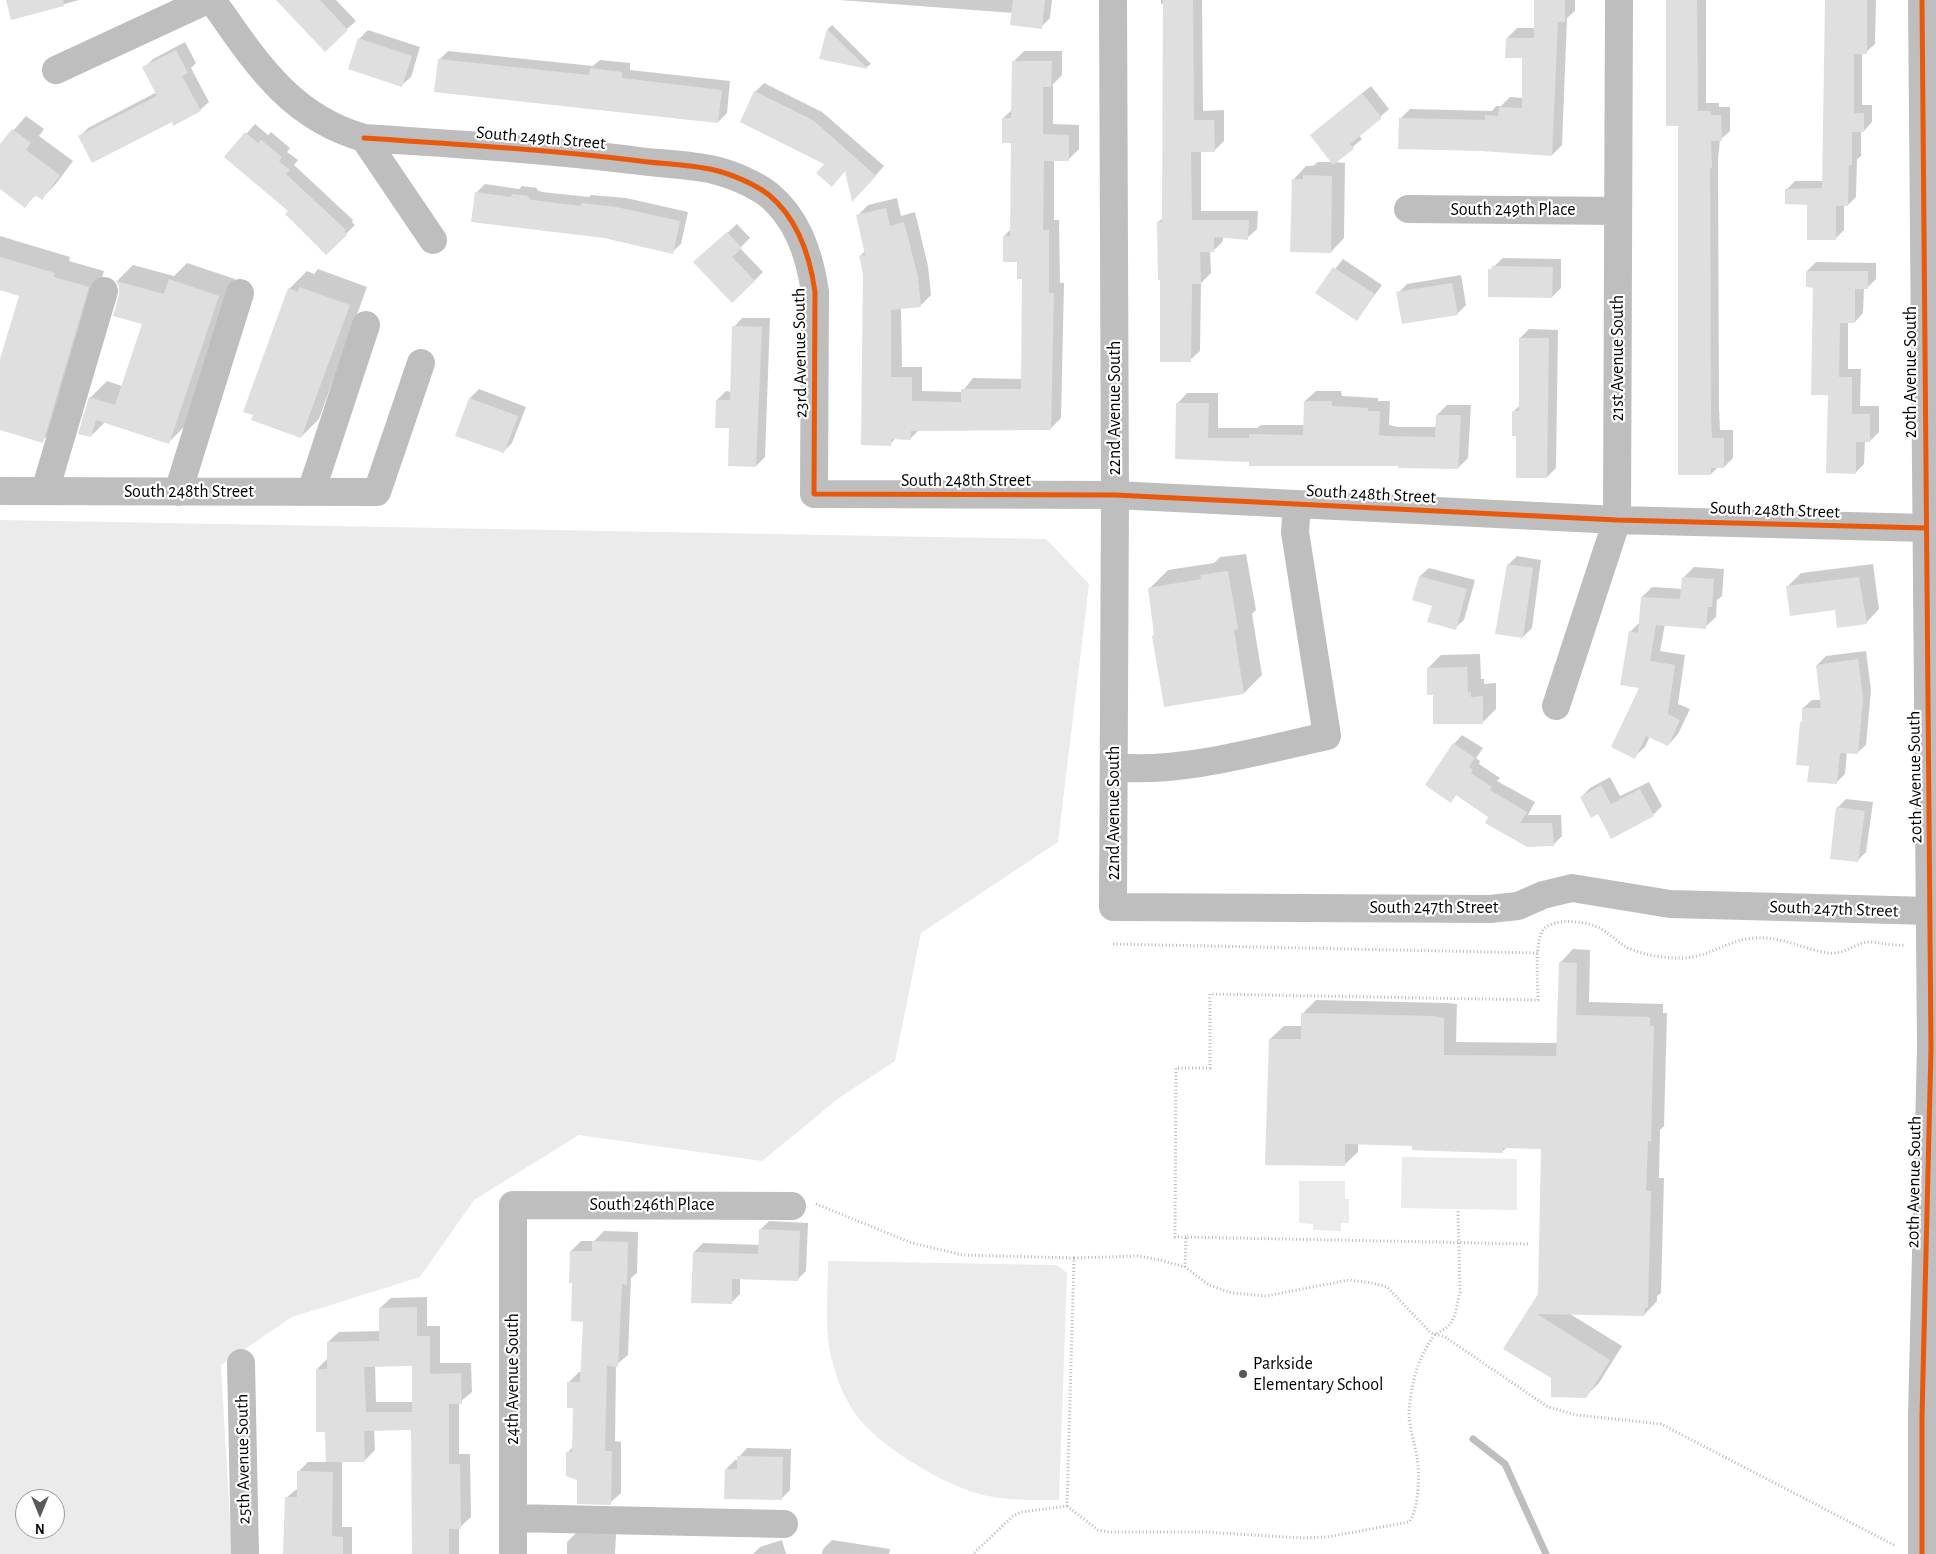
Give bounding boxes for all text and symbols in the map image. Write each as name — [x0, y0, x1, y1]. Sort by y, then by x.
street label: South 249th Street — [475, 122, 607, 154]
street label: South 249th Place — [1451, 199, 1575, 221]
street label: 23rd Avenue South — [788, 288, 812, 418]
street label: 21st Avenue South — [1607, 295, 1629, 421]
street label: 20th Avenue South — [1900, 306, 1922, 438]
street label: 22nd Avenue South — [1104, 341, 1126, 475]
street label: South 248th Street — [901, 470, 1031, 492]
street label: South 248th Street — [1305, 480, 1437, 508]
street label: South 248th Street — [124, 481, 254, 503]
street label: South 248th Street — [1710, 497, 1840, 523]
street label: 20th Avenue South — [1903, 711, 1927, 843]
street label: 22nd Avenue South — [1103, 746, 1125, 880]
street label: South 247th Street — [1769, 896, 1899, 922]
street label: South 247th Street — [1369, 897, 1499, 919]
street label: 20th Avenue South — [1902, 1116, 1926, 1248]
street label: South 246th Place — [590, 1194, 714, 1216]
street label: 24th Avenue South — [502, 1313, 524, 1445]
place label: Parkside Elementary School — [1253, 1353, 1383, 1396]
marker: Parkside Elementary School — [1237, 1368, 1249, 1380]
street label: 25th Avenue South — [231, 1394, 255, 1524]
north arrow — [15, 1489, 65, 1539]
text: N — [35, 1521, 45, 1535]

